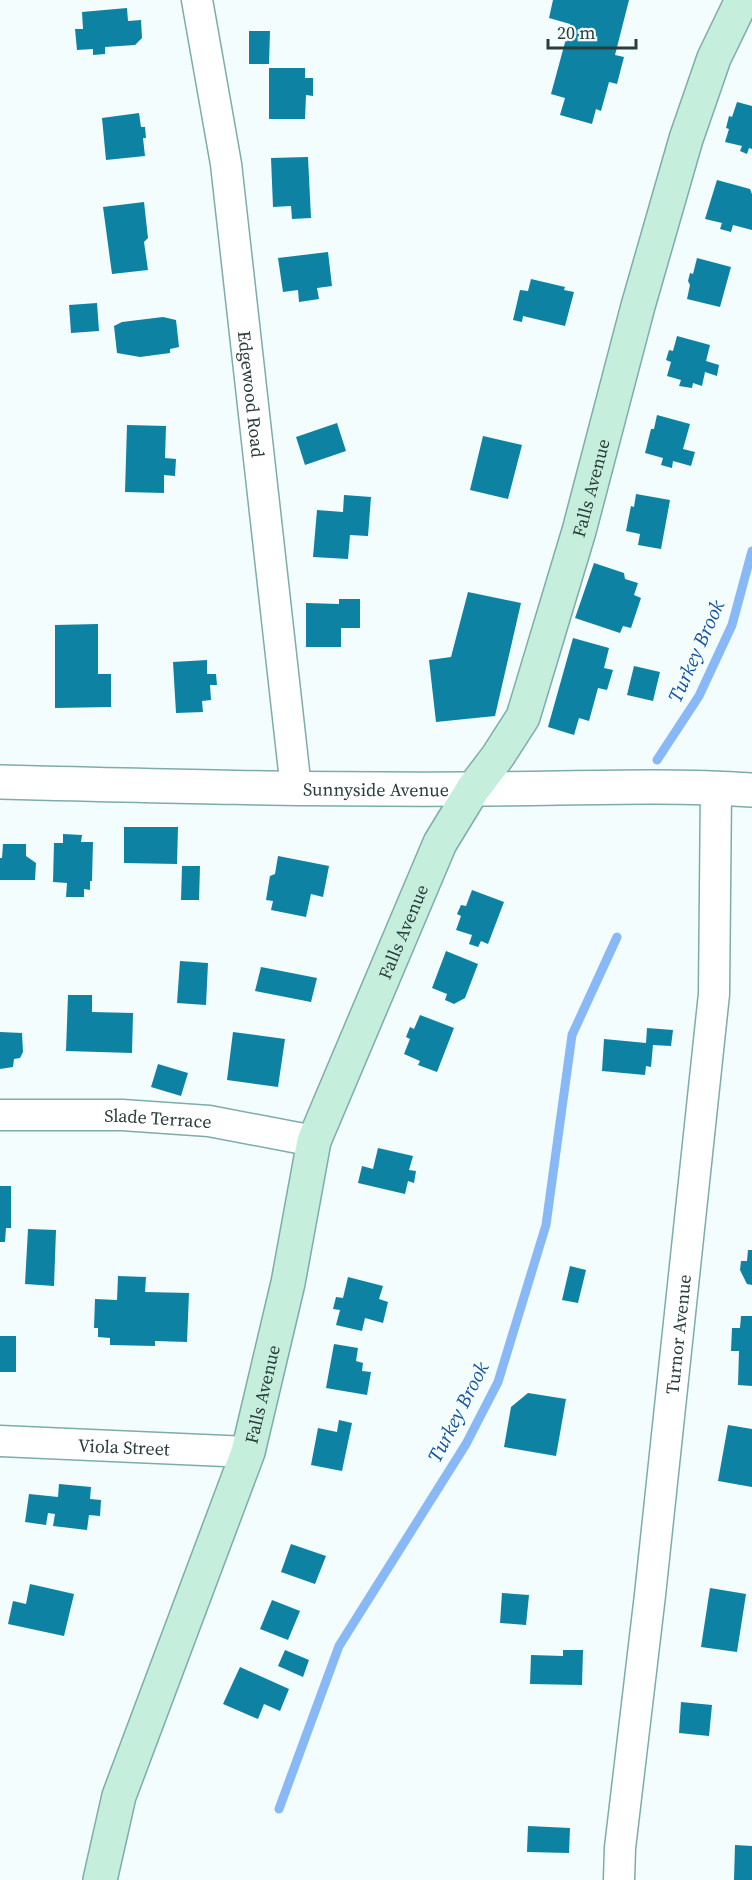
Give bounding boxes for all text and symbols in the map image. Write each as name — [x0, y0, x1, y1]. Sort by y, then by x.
scale bar — [548, 12, 636, 50]
text: 20 m — [557, 20, 595, 45]
street label: Edgewood Road — [232, 329, 271, 459]
street label: Falls Avenue — [565, 436, 615, 540]
water label: Turkey Brook — [661, 595, 731, 707]
street label: Sunnyside Avenue — [303, 776, 449, 802]
street label: Falls Avenue — [371, 880, 434, 983]
street label: Slade Terrace — [104, 1102, 212, 1134]
street label: Turnor Avenue — [659, 1273, 697, 1395]
street label: Falls Avenue — [238, 1342, 285, 1446]
water label: Turkey Brook — [421, 1356, 496, 1467]
street label: Viola Street — [77, 1432, 170, 1461]

